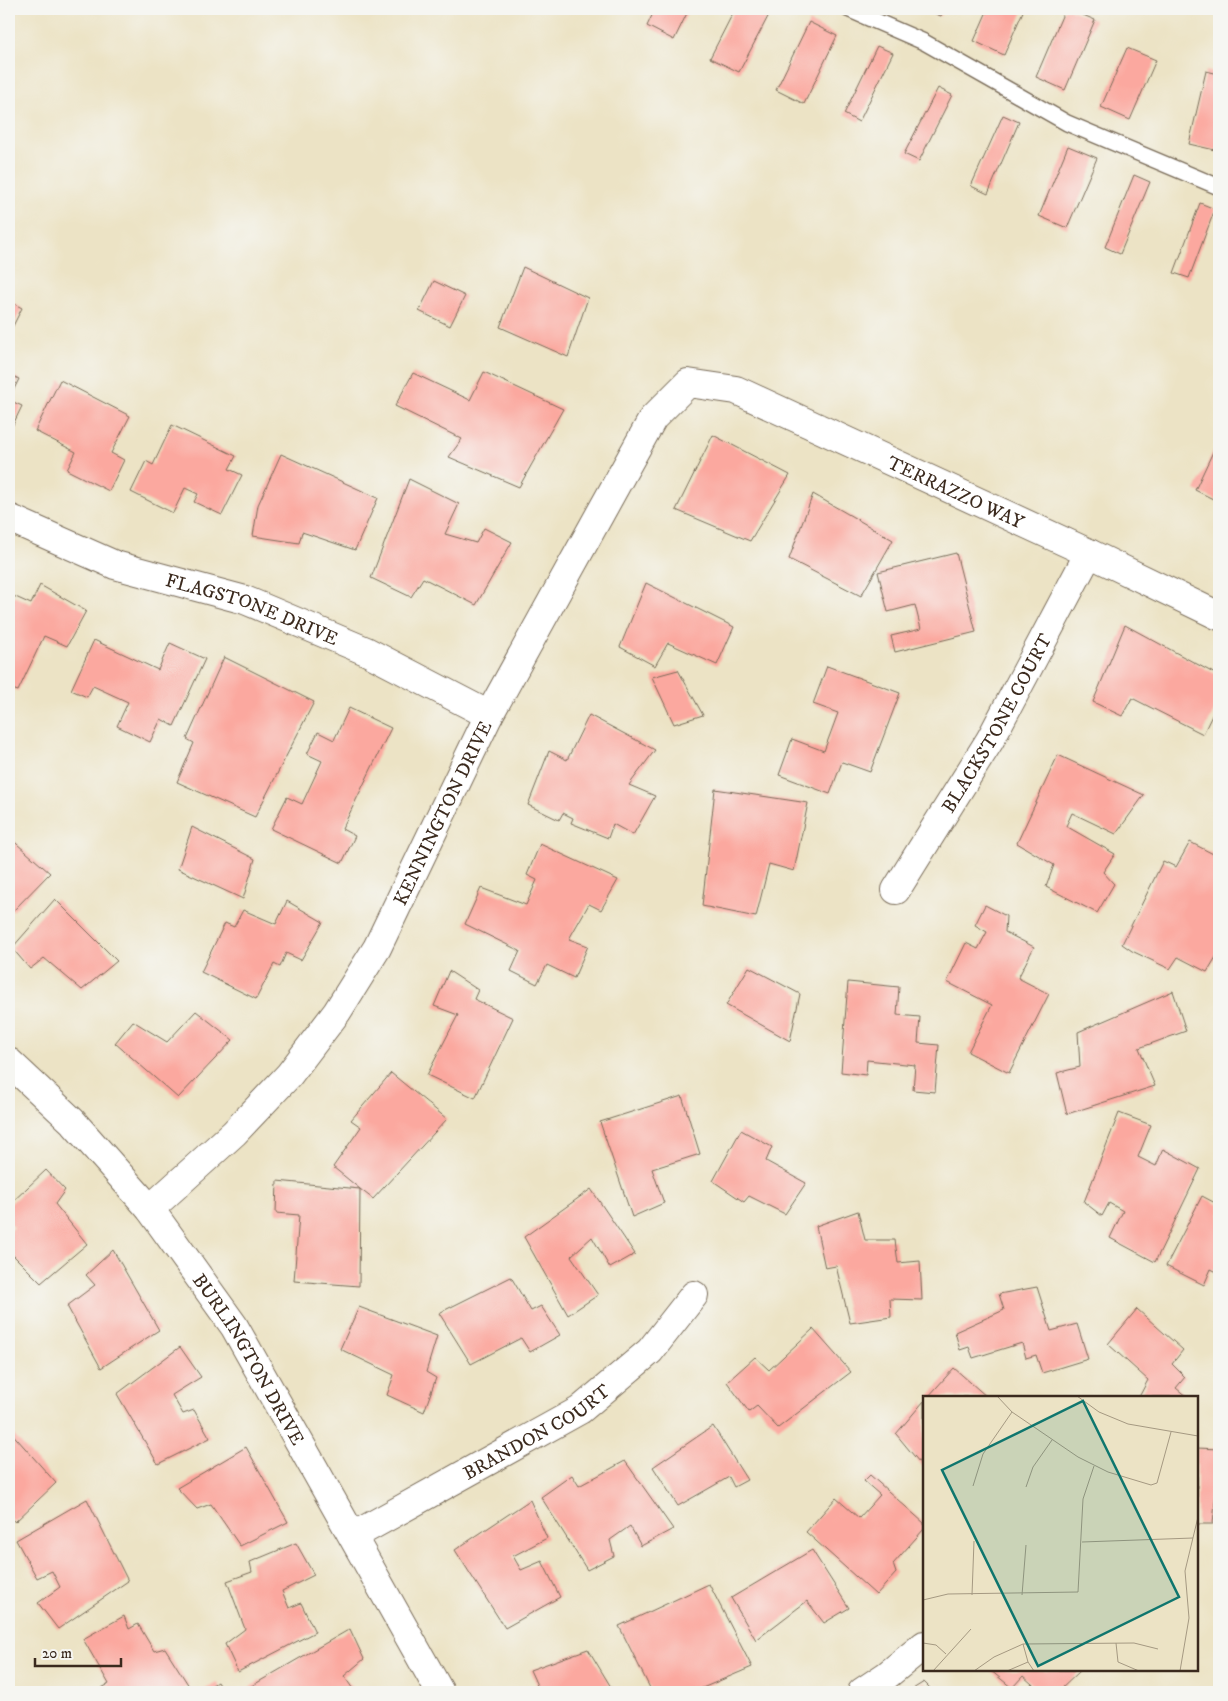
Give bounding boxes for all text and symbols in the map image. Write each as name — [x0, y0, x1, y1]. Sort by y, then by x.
street label: TERRAZZO WAY — [883, 452, 1028, 535]
street label: FLAGSTONE DRIVE — [163, 569, 341, 651]
street label: BLACKSTONE COURT — [937, 630, 1057, 817]
street label: KENNINGTON DRIVE — [389, 717, 497, 909]
street label: BURLINGTON DRIVE — [187, 1270, 309, 1450]
street label: BRANDON COURT — [460, 1379, 616, 1486]
inset map — [923, 1396, 1198, 1671]
scale bar — [35, 1636, 121, 1668]
text: 20 m — [42, 1644, 72, 1663]

